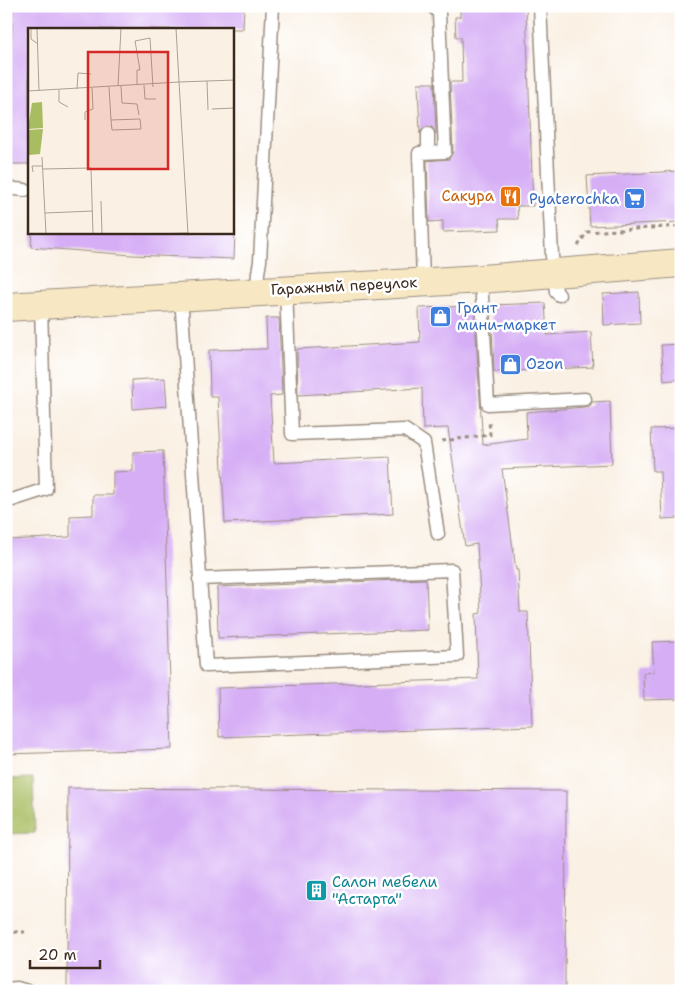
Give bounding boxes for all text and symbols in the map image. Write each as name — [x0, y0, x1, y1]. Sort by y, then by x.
inset map — [28, 28, 234, 234]
restaurant icon: Сакура — [498, 184, 522, 208]
place label: Сакура — [441, 186, 495, 206]
supermarket icon: Pyaterochka — [623, 187, 647, 211]
place label: Pyaterochka — [529, 189, 620, 209]
street label: Гаражный переулок — [270, 272, 418, 300]
place label: Грант мини-маркет — [457, 298, 556, 335]
shop icon: Грант мини-маркет — [429, 305, 453, 329]
shop icon: Ozon — [498, 352, 522, 376]
place label: Ozon — [526, 354, 563, 374]
place label: Салон мебели "Астарта" — [332, 872, 437, 909]
building icon: Салон мебели "Астарта" — [304, 879, 328, 903]
scale bar — [30, 937, 100, 969]
text: 20 m — [38, 945, 77, 965]

